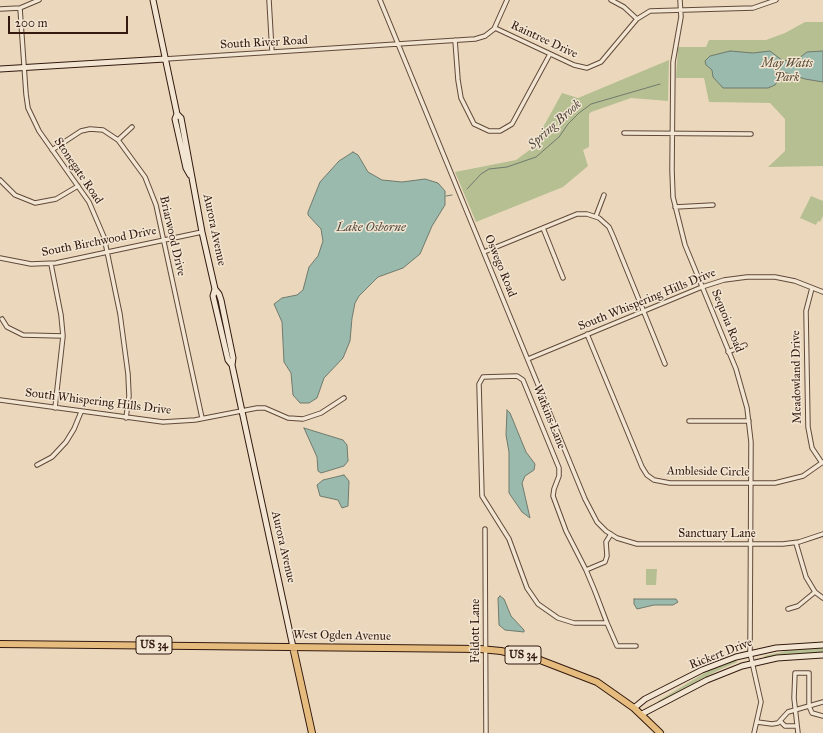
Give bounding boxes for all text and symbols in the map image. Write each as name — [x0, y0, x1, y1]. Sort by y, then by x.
scale bar — [10, 8, 130, 34]
text: 200 m — [15, 16, 48, 30]
street label: Raintree Drive — [508, 18, 580, 62]
street label: South River Road — [220, 34, 308, 52]
park label: May Watts Park — [761, 57, 813, 85]
water label: Spring Brook — [525, 97, 585, 153]
street label: Stonegate Road — [51, 135, 105, 207]
street label: Aurora Avenue — [199, 193, 229, 267]
street label: Briarwood Drive — [156, 195, 188, 277]
water label: Lake Osborne — [336, 220, 406, 236]
street label: South Birchwood Drive — [40, 224, 158, 260]
street label: Oswego Road — [481, 233, 519, 299]
street label: South Whispering Hills Drive — [576, 266, 718, 334]
street label: Sequoia Road — [708, 287, 746, 355]
street label: Meadowland Drive — [789, 330, 805, 424]
street label: Watkins Lane — [530, 383, 568, 451]
street label: South Whispering Hills Drive — [24, 386, 172, 418]
street label: Ambleside Circle — [667, 464, 749, 480]
street label: Aurora Avenue — [268, 510, 298, 584]
street label: Sanctuary Lane — [678, 527, 756, 541]
street label: Feldott Lane — [469, 599, 483, 663]
street label: West Ogden Avenue — [293, 628, 391, 644]
street label: Rickert Drive — [687, 635, 755, 673]
road number: US 34 — [136, 636, 172, 654]
road number: US 34 — [505, 646, 541, 664]

